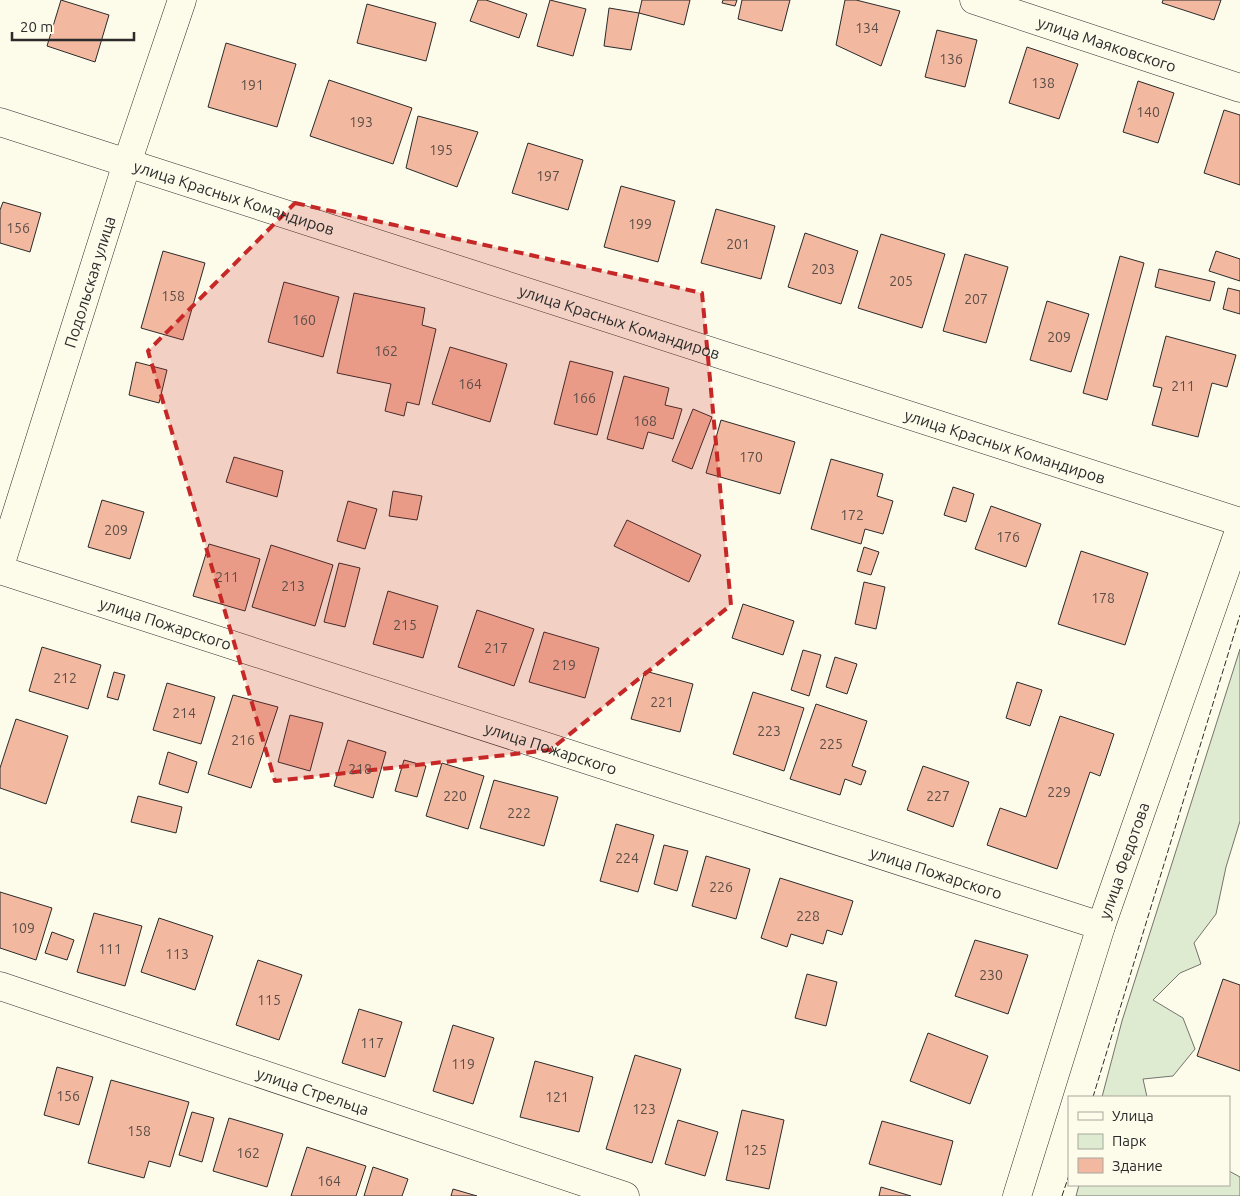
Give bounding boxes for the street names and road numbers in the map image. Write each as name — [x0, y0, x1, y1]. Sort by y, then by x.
street label: улица Маяковского — [1035, 13, 1179, 75]
street label: улица Красных Командиров — [131, 157, 337, 238]
street label: Подольская улица — [60, 214, 119, 350]
street label: улица Красных Командиров — [517, 281, 722, 363]
street label: улица Красных Командиров — [902, 405, 1108, 487]
street label: улица Пожарского — [97, 594, 234, 653]
street label: улица Пожарского — [483, 718, 619, 778]
street label: улица Федотова — [1095, 800, 1153, 921]
street label: улица Пожарского — [868, 843, 1005, 902]
street label: улица Стрельца — [254, 1064, 371, 1118]

